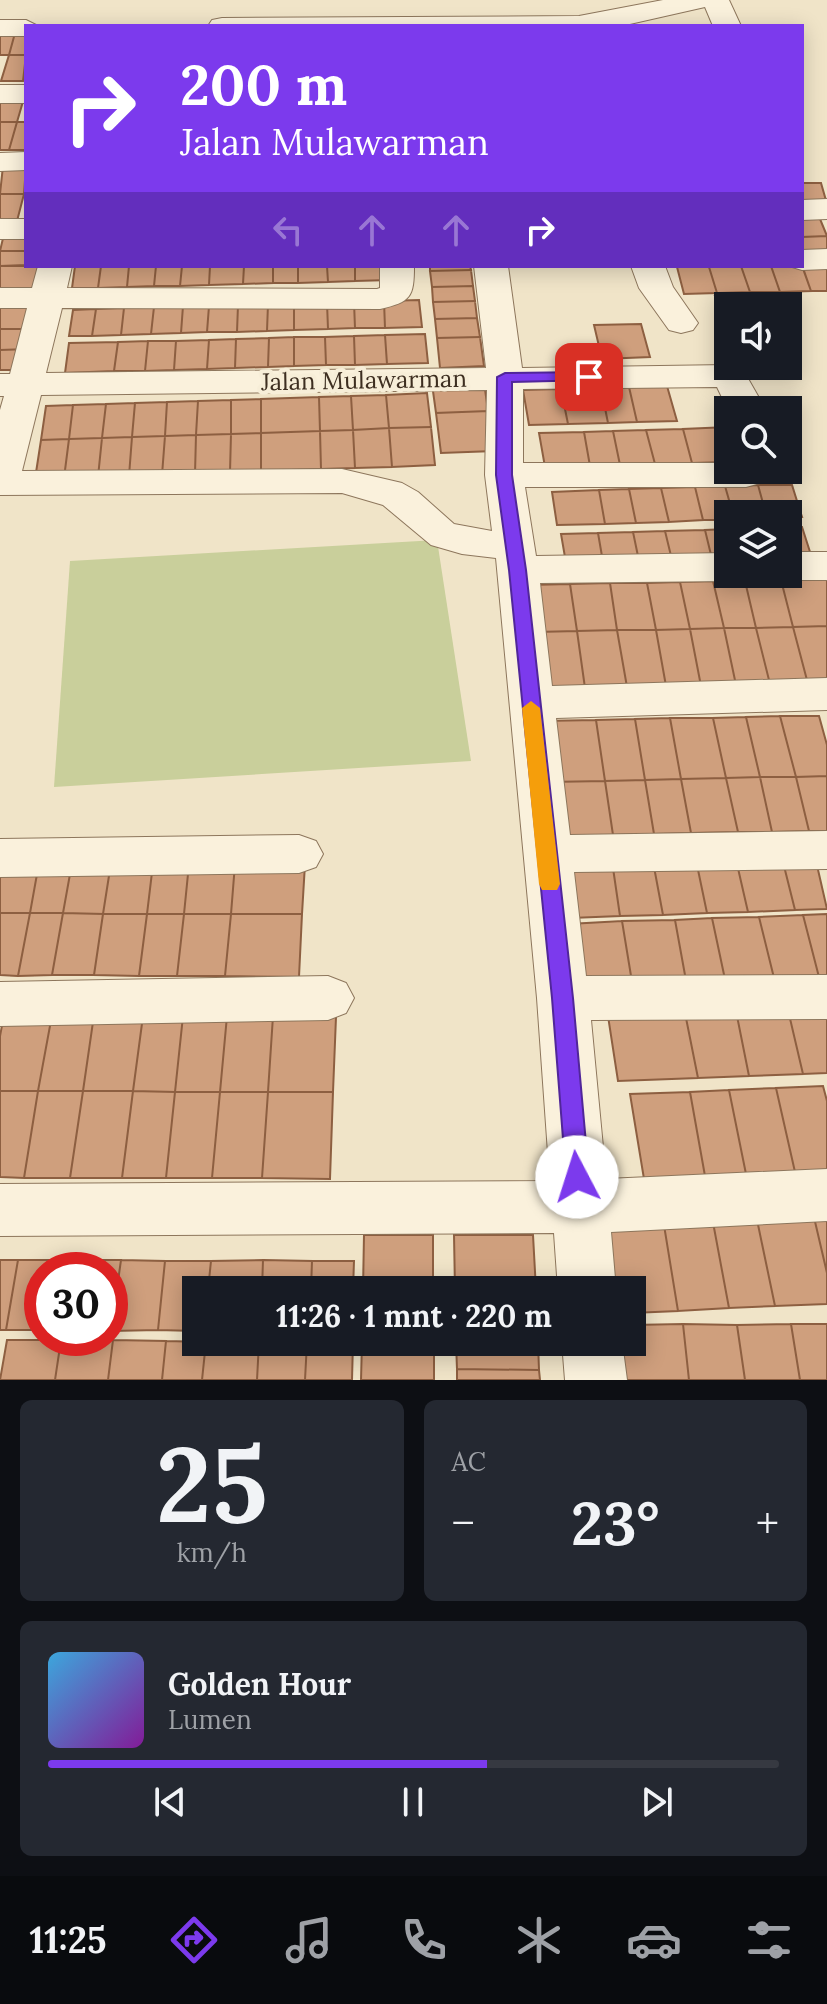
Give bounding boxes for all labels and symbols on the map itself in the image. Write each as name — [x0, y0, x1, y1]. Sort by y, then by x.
pin — [555, 343, 623, 411]
street label: Jalan Mulawarman — [260, 363, 467, 397]
position arrow — [535, 1135, 619, 1219]
speed limit sign: 30 — [24, 1252, 128, 1356]

